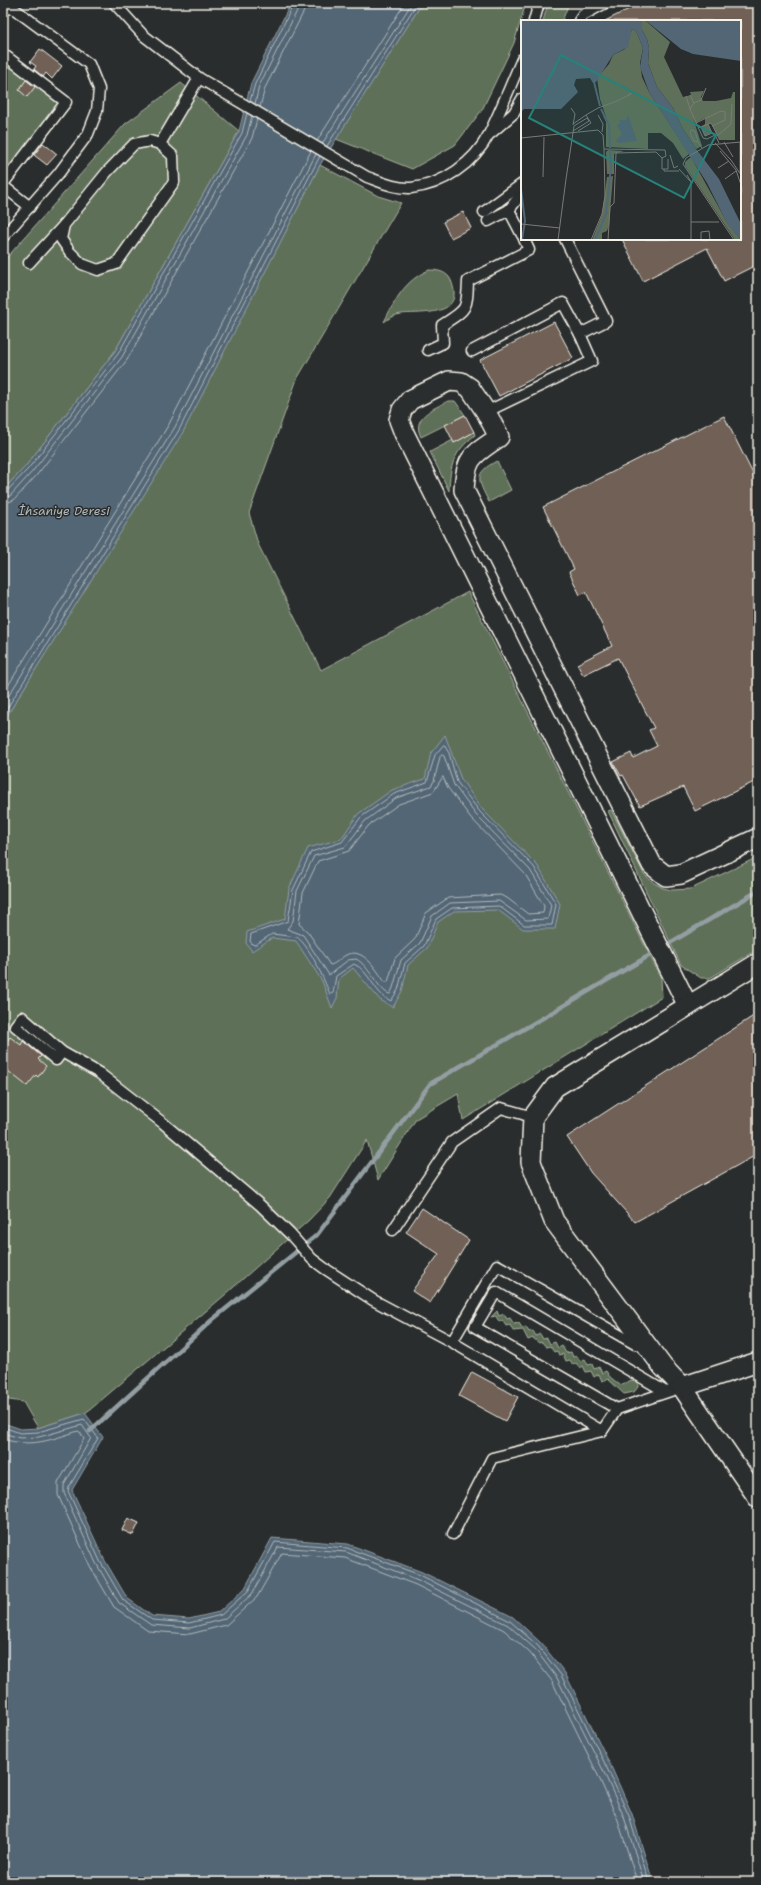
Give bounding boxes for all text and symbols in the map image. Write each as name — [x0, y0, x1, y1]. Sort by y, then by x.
inset map — [521, 20, 741, 240]
water label: İhsaniye Deresi — [17, 503, 110, 519]

